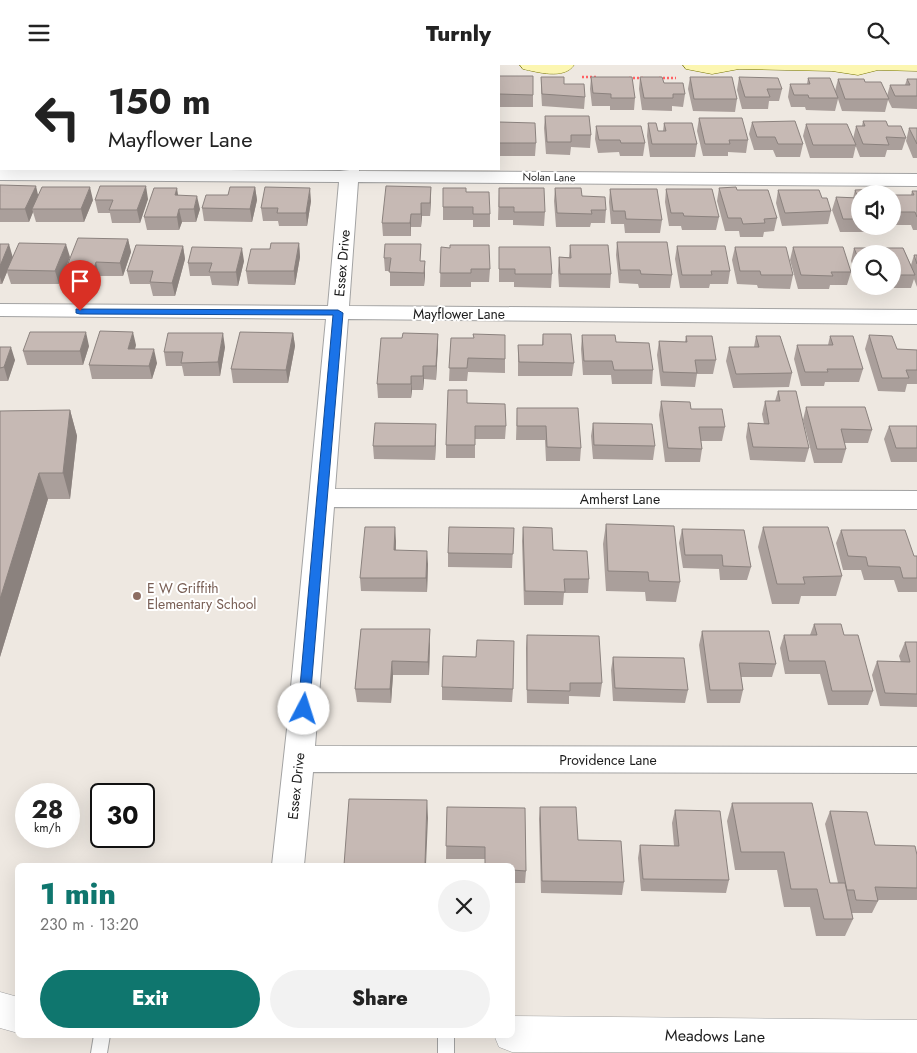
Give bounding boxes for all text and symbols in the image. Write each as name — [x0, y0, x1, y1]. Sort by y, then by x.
text: Turnly — [426, 17, 491, 49]
icon: menu — [25, 19, 53, 47]
icon: search — [864, 19, 892, 47]
text: 150 m — [108, 77, 211, 127]
icon: left — [25, 85, 90, 150]
text: Mayflower Lane — [108, 123, 252, 155]
street label: Nolan Lane — [522, 169, 576, 185]
map controls — [851, 185, 901, 295]
button: sound — [851, 185, 901, 235]
street label: Essex Drive — [329, 229, 355, 297]
button: search — [851, 245, 901, 295]
pin — [59, 260, 101, 311]
icon: arrive — [66, 267, 94, 295]
street label: Mayflower Lane — [413, 304, 505, 324]
street label: Amherst Lane — [580, 489, 660, 509]
place label: E W Griffith Elementary School — [147, 578, 257, 614]
marker: E W Griffith Elementary School — [131, 590, 143, 602]
position arrow — [277, 682, 329, 734]
street label: Providence Lane — [559, 750, 657, 770]
street label: Essex Drive — [283, 752, 309, 820]
speed limit sign: 30 — [90, 783, 155, 848]
text: 28 — [31, 791, 64, 827]
text: km/h — [34, 819, 61, 837]
text: 1 min — [40, 872, 116, 915]
button: close — [438, 880, 490, 932]
text: 230 m · 13:20 — [40, 913, 139, 936]
button: Exit — [40, 970, 260, 1028]
button: Share — [270, 970, 490, 1028]
street label: Meadows Lane — [665, 1024, 765, 1048]

